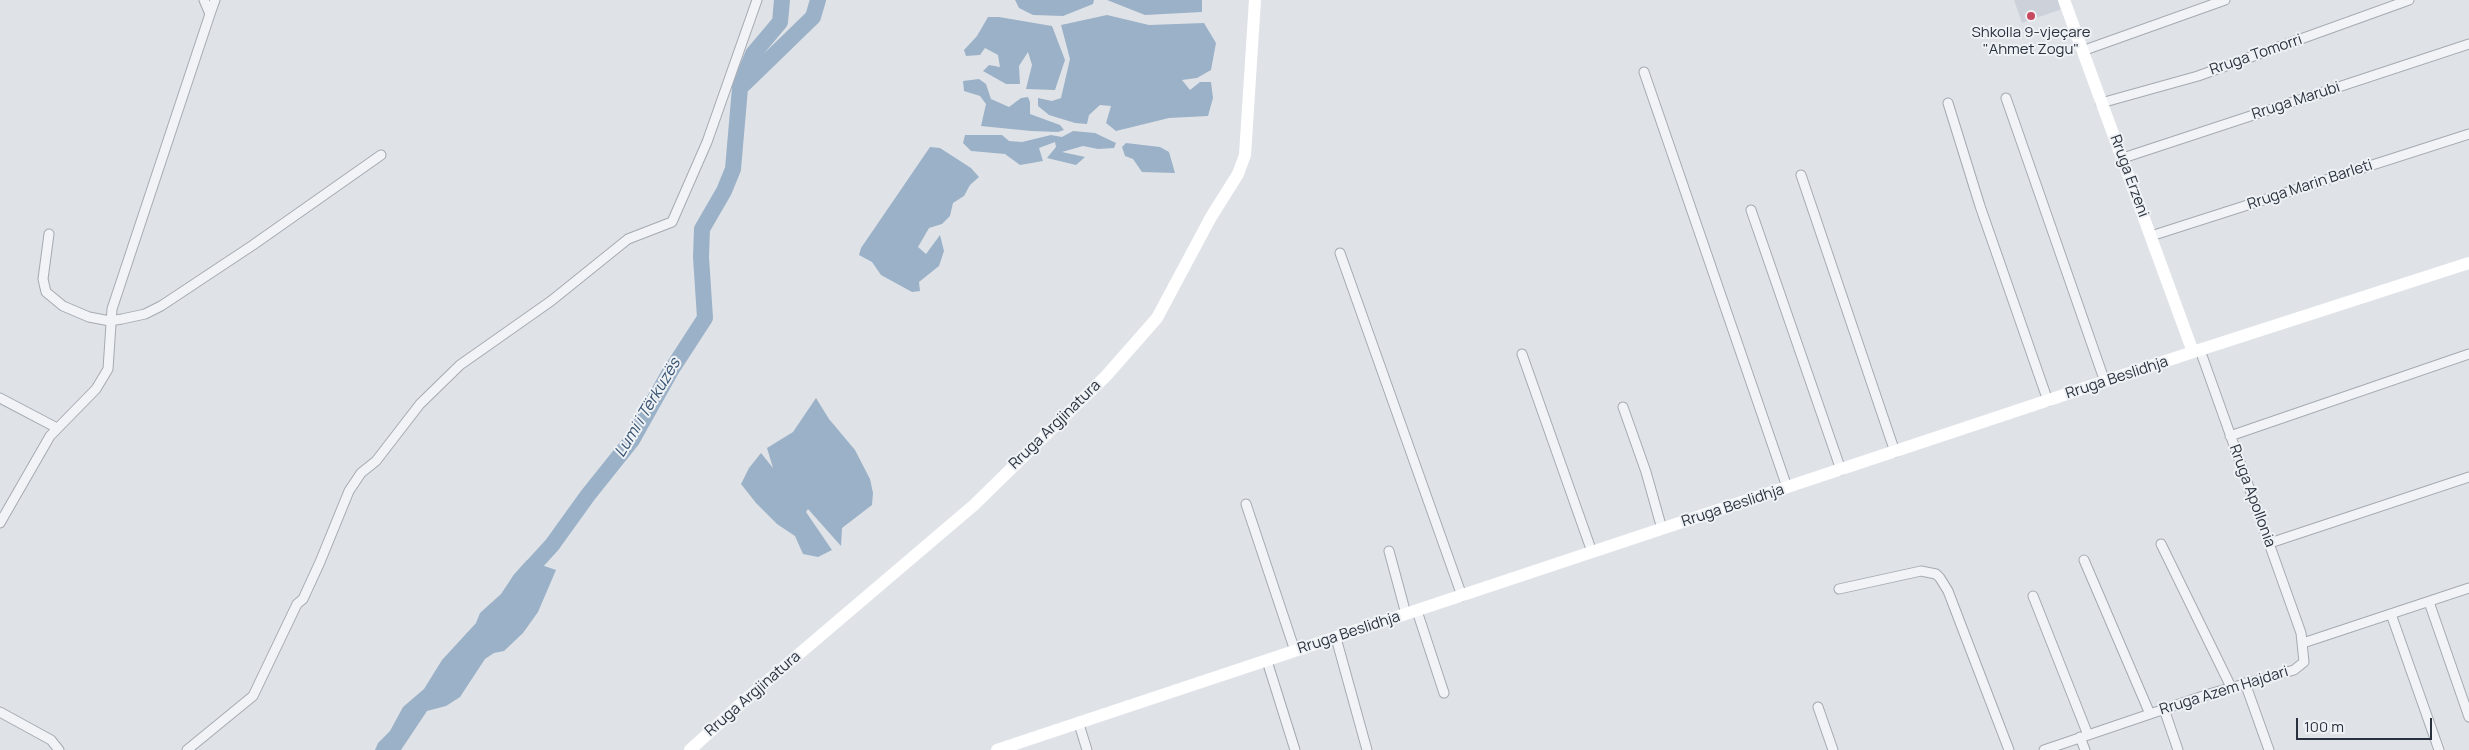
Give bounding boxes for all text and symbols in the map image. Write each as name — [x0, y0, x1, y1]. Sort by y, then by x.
marker: Shkolla 9-vjeçare "Ahmet Zogu" — [2025, 10, 2037, 22]
place label: Shkolla 9-vjeçare "Ahmet Zogu" — [1971, 24, 2091, 59]
street label: Rruga Tomorri — [2207, 31, 2305, 79]
street label: Rruga Marubi — [2250, 78, 2342, 124]
street label: Rruga Erzeni — [2106, 132, 2152, 220]
street label: Rruga Marin Barleti — [2245, 156, 2375, 214]
street label: Rruga Beslidhja — [2063, 353, 2171, 403]
water label: Lumi i Tërkuzës — [611, 355, 685, 461]
street label: Rruga Argjinatura — [1005, 377, 1105, 473]
street label: Rruga Apollonia — [2225, 442, 2279, 550]
street label: Rruga Beslidhja — [1679, 481, 1787, 531]
street label: Rruga Beslidhja — [1295, 608, 1403, 658]
street label: Rruga Argjinatura — [702, 648, 804, 740]
street label: Rruga Azem Hajdari — [2157, 663, 2291, 719]
scale bar — [2299, 708, 2435, 740]
text: 100 m — [2304, 716, 2344, 737]

